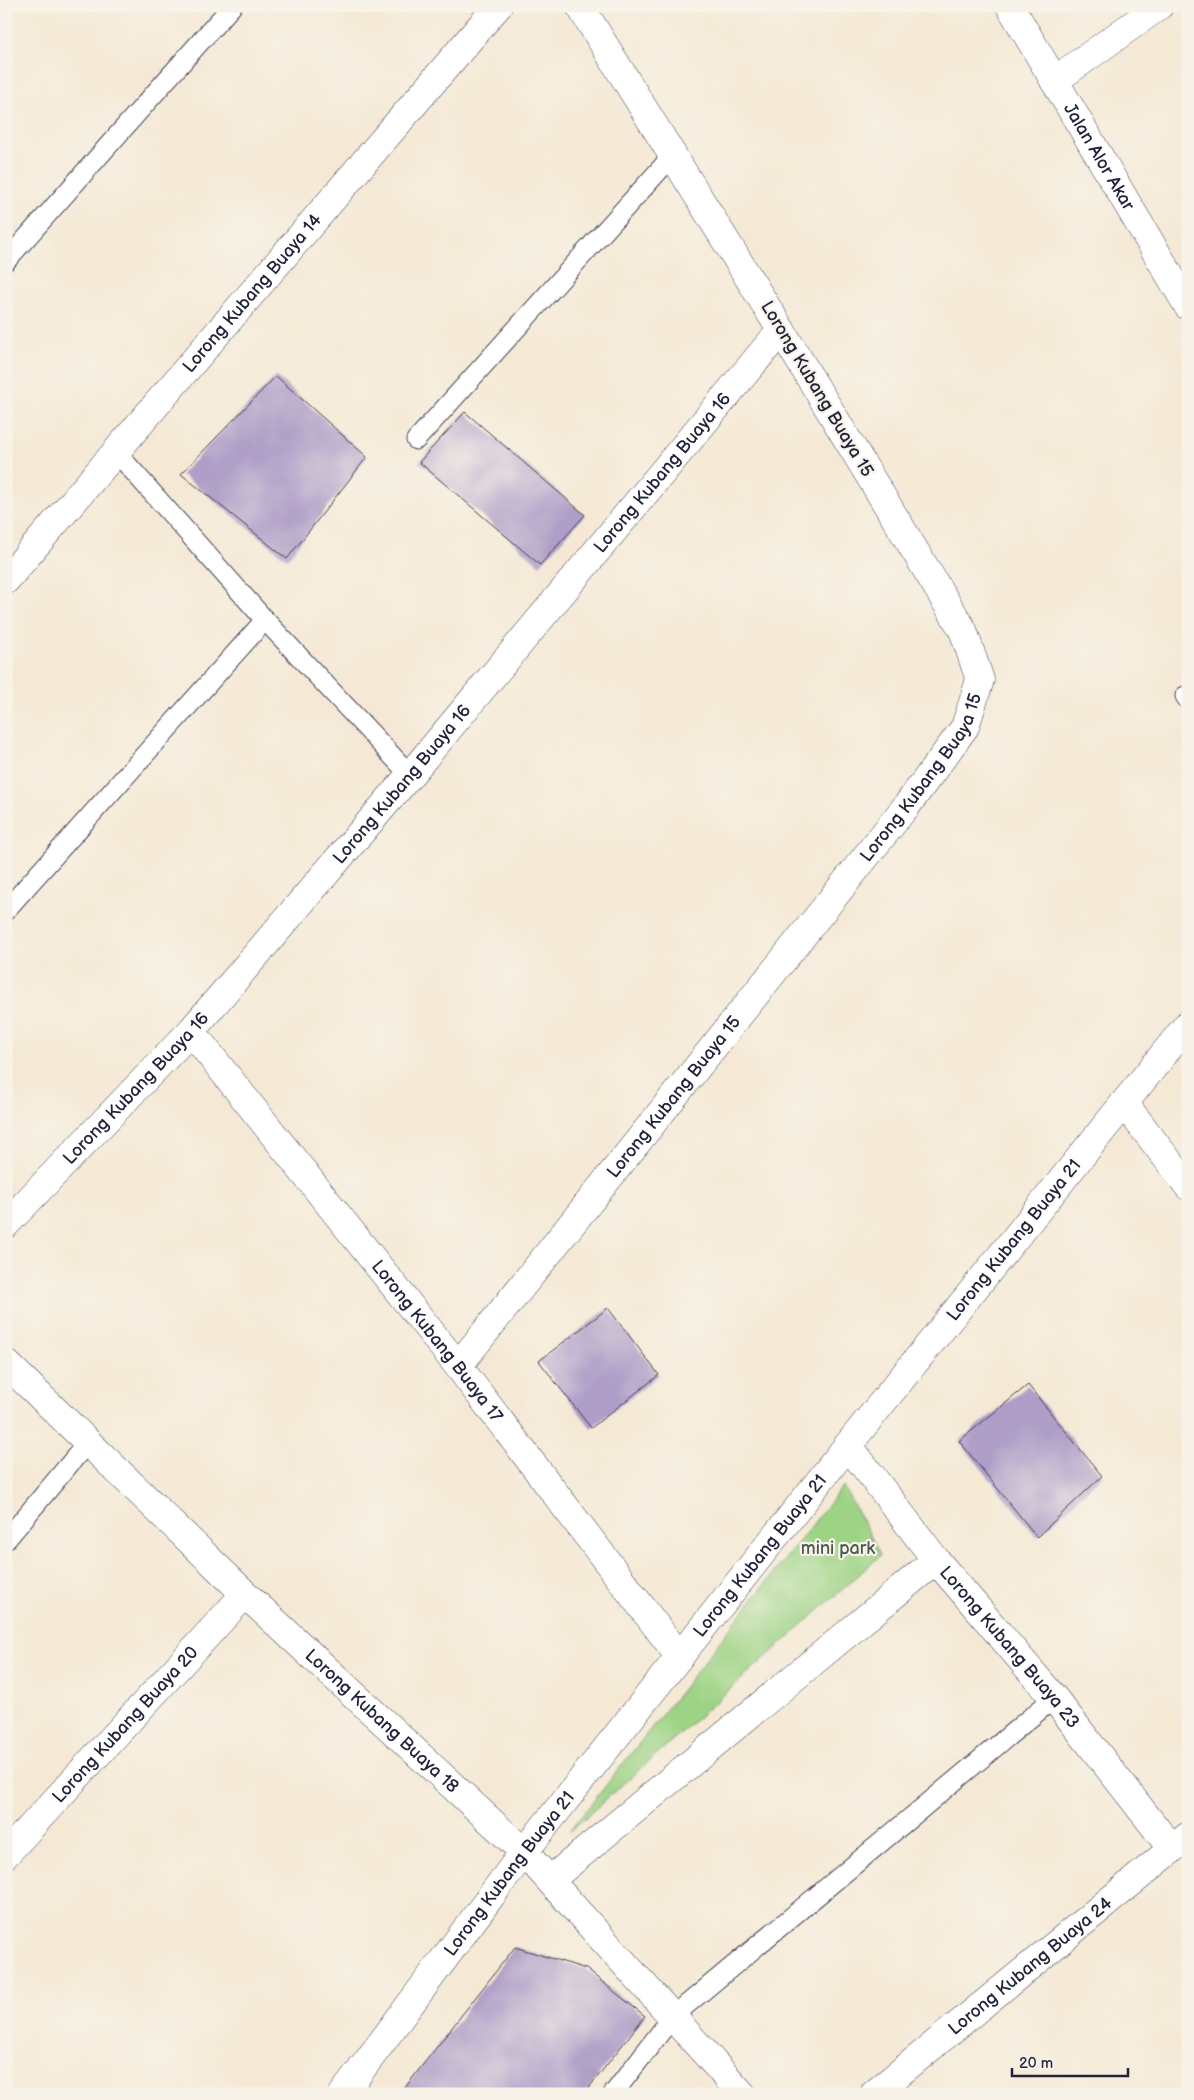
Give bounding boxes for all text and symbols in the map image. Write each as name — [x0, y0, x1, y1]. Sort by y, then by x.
street label: Jalan Alor Akar — [1059, 99, 1139, 214]
street label: Lorong Kubang Buaya 14 — [178, 209, 326, 377]
street label: Lorong Kubang Buaya 15 — [756, 297, 878, 481]
street label: Lorong Kubang Buaya 16 — [589, 388, 735, 557]
street label: Lorong Kubang Buaya 15 — [856, 690, 986, 866]
street label: Lorong Kubang Buaya 16 — [328, 700, 475, 868]
street label: Lorong Kubang Buaya 16 — [59, 1008, 213, 1169]
street label: Lorong Kubang Buaya 15 — [602, 1011, 745, 1182]
street label: Lorong Kubang Buaya 21 — [942, 1155, 1085, 1325]
street label: Lorong Kubang Buaya 17 — [367, 1256, 507, 1426]
street label: Lorong Kubang Buaya 21 — [689, 1470, 831, 1641]
park label: mini park — [801, 1538, 875, 1559]
street label: Lorong Kubang Buaya 23 — [935, 1562, 1084, 1732]
street label: Lorong Kubang Buaya 20 — [48, 1642, 202, 1807]
street label: Lorong Kubang Buaya 18 — [301, 1645, 463, 1797]
street label: Lorong Kubang Buaya 21 — [440, 1787, 579, 1960]
street label: Lorong Kubang Buaya 24 — [944, 1892, 1116, 2039]
scale bar — [1012, 2045, 1128, 2077]
text: 20 m — [1019, 2054, 1053, 2073]

